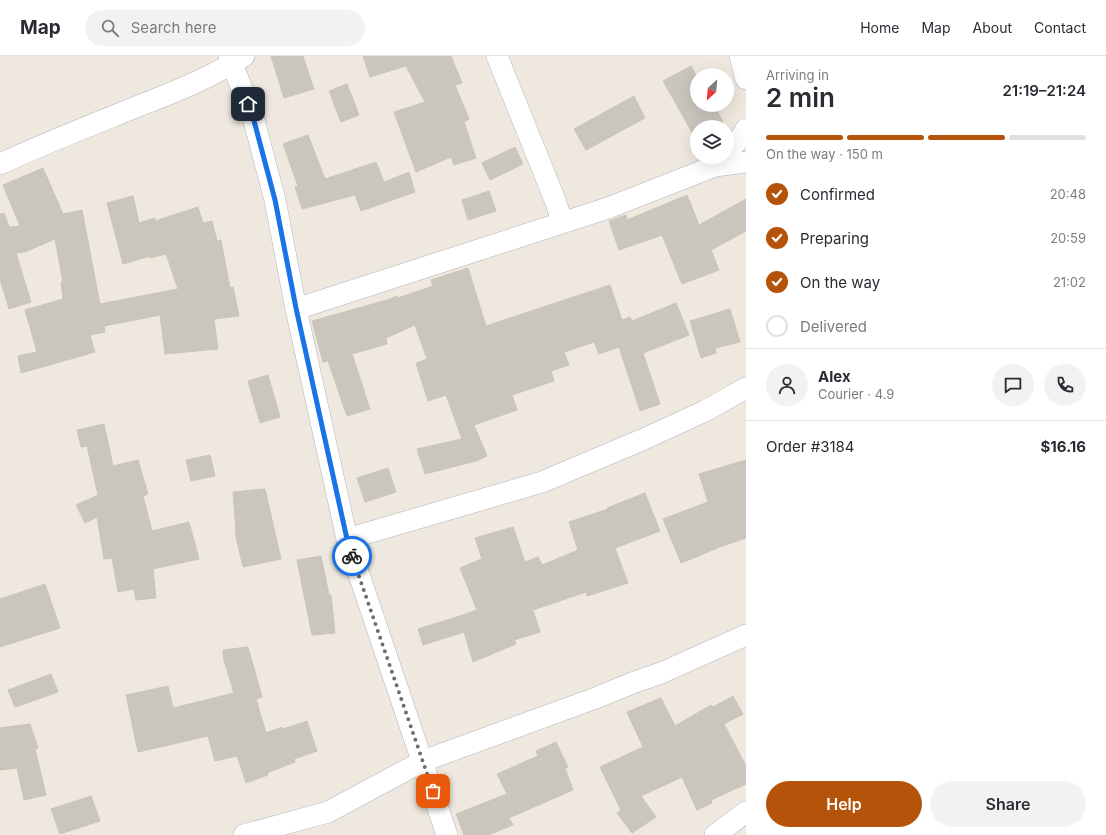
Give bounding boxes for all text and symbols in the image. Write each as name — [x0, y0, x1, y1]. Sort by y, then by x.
search box — [85, 10, 365, 46]
text: Map — [20, 16, 61, 39]
icon: search — [99, 17, 121, 39]
text: Search here — [131, 18, 216, 37]
text: Home — [860, 19, 899, 36]
text: Map — [921, 19, 951, 36]
text: About — [973, 19, 1012, 36]
text: Contact — [1034, 19, 1086, 36]
text: Arriving in — [766, 67, 829, 83]
north arrow — [690, 68, 734, 112]
map controls — [690, 68, 734, 164]
text: 21:19–21:24 — [1003, 81, 1086, 100]
text: 2 min — [766, 82, 835, 113]
pin — [231, 87, 265, 121]
icon: home — [237, 93, 259, 115]
button: layers — [690, 120, 734, 164]
text: On the way · 150 m — [766, 146, 883, 162]
icon: check — [766, 183, 788, 205]
text: Confirmed — [800, 185, 875, 204]
text: 20:48 — [1050, 186, 1086, 202]
icon: check — [766, 227, 788, 249]
text: Preparing — [800, 229, 869, 248]
text: 20:59 — [1050, 230, 1086, 246]
icon: check — [766, 271, 788, 293]
text: On the way — [800, 273, 880, 292]
text: 21:02 — [1053, 274, 1086, 290]
text: Delivered — [800, 317, 867, 336]
button: person — [766, 364, 808, 406]
button: chat — [992, 364, 1034, 406]
button: phone — [1044, 364, 1086, 406]
text: Alex — [818, 367, 851, 386]
text: Courier · 4.9 — [818, 386, 894, 402]
text: Order #3184 — [766, 437, 855, 456]
text: $16.16 — [1041, 437, 1086, 456]
courier — [332, 536, 372, 576]
icon: bike — [341, 545, 363, 567]
pin — [416, 774, 450, 808]
icon: bag — [422, 780, 444, 802]
button: Help — [766, 781, 922, 827]
button: Share — [930, 781, 1086, 827]

